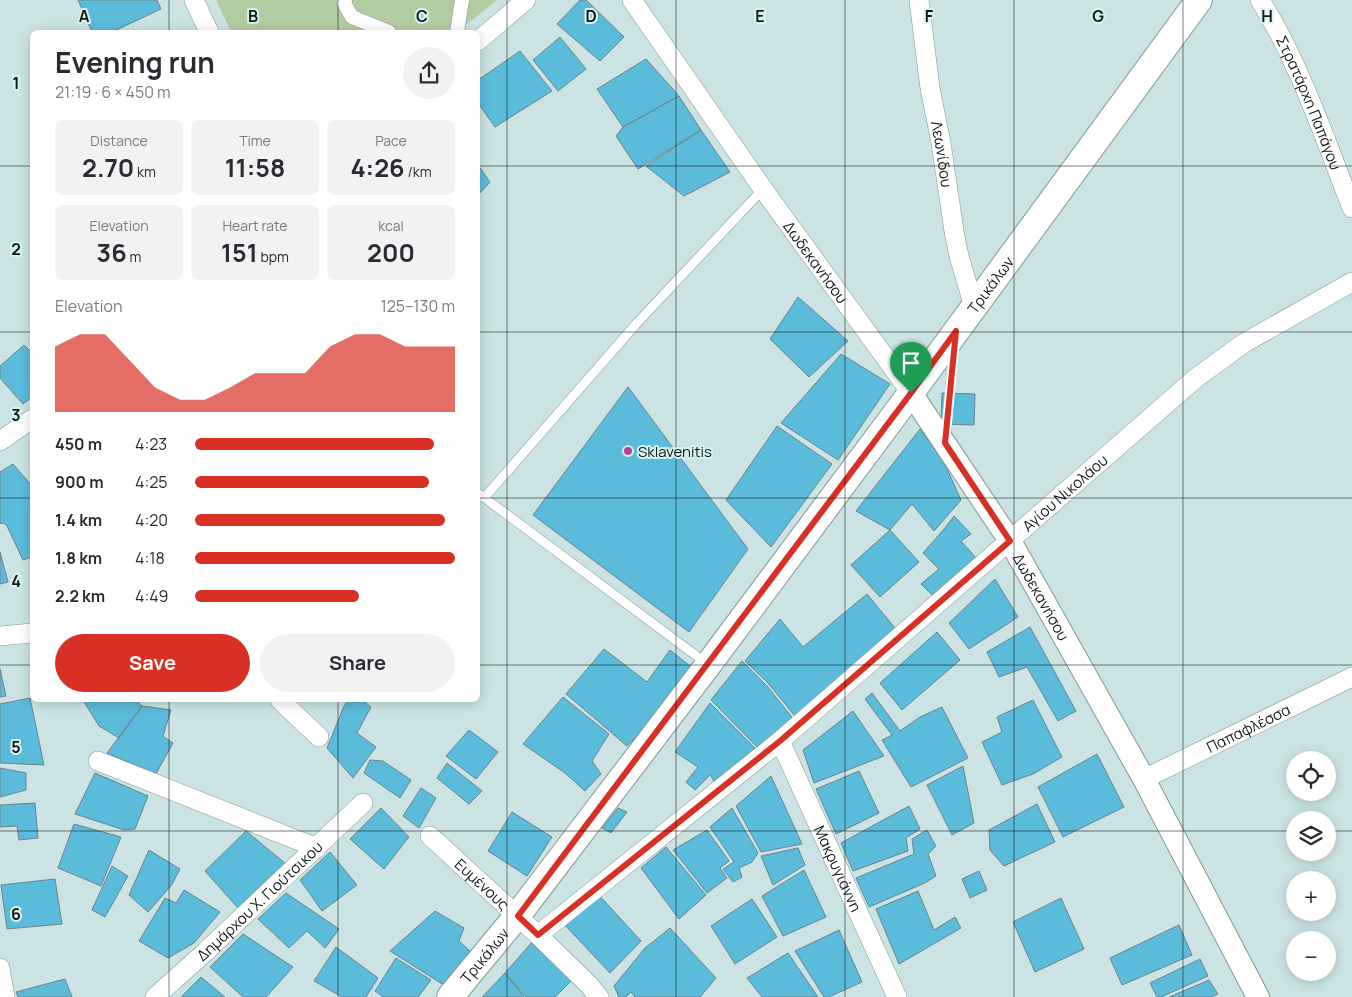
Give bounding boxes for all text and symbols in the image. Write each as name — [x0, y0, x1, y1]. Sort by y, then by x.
text: A — [79, 5, 90, 27]
text: B — [248, 5, 258, 27]
text: C — [416, 5, 428, 27]
text: D — [585, 5, 597, 27]
text: E — [755, 5, 765, 27]
text: F — [925, 5, 934, 27]
text: G — [1092, 5, 1104, 27]
text: H — [1261, 5, 1273, 27]
street label: Στρατάρχη Παπάγου — [1271, 32, 1347, 173]
text: Evening run — [55, 43, 215, 81]
button: share — [403, 47, 455, 99]
text: 1 — [12, 72, 20, 94]
text: 21:19 · 6 × 450 m — [55, 81, 171, 103]
street label: Λεωνίδου — [926, 119, 958, 189]
text: Distance — [90, 131, 148, 150]
text: Time — [239, 131, 271, 150]
text: Pace — [375, 131, 407, 150]
text: 2.70 — [82, 150, 134, 185]
text: 11:58 — [225, 150, 285, 185]
text: 4:26 — [350, 150, 405, 185]
text: km — [134, 162, 156, 181]
text: /km — [405, 162, 432, 181]
text: Elevation — [89, 216, 149, 235]
text: Heart rate — [223, 216, 287, 235]
text: kcal — [378, 216, 404, 235]
street label: Δωδεκανήσου — [779, 216, 853, 307]
text: 36 — [97, 235, 127, 270]
text: 151 — [221, 235, 258, 270]
text: 200 — [367, 235, 415, 270]
text: 2 — [11, 238, 21, 260]
text: m — [127, 247, 141, 266]
text: bpm — [258, 247, 289, 266]
street label: Τρικάλων — [962, 252, 1018, 318]
text: Elevation — [55, 295, 123, 317]
text: 125–130 m — [380, 295, 455, 317]
pin — [890, 342, 932, 393]
icon: arrive — [897, 349, 925, 377]
text: 3 — [11, 404, 21, 426]
text: 450 m — [55, 433, 102, 455]
text: 4:23 — [135, 433, 167, 455]
place label: Sklavenitis — [638, 441, 712, 462]
marker: Sklavenitis — [622, 445, 634, 457]
street label: Αγίου Νικολάου — [1017, 449, 1112, 536]
text: 900 m — [55, 471, 104, 493]
text: 4:25 — [135, 471, 168, 493]
text: 1.4 km — [55, 509, 102, 531]
text: 4:20 — [135, 509, 168, 531]
text: 1.8 km — [55, 547, 102, 569]
text: 4:18 — [135, 547, 165, 569]
street label: Δωδεκανήσου — [1008, 549, 1074, 644]
text: 4 — [11, 570, 21, 592]
text: 2.2 km — [55, 585, 105, 607]
text: 4:49 — [135, 585, 168, 607]
button: Save — [55, 634, 250, 692]
button: Share — [260, 634, 455, 692]
street label: Παπαφλέσσα — [1203, 698, 1294, 757]
text: 5 — [11, 736, 21, 758]
map controls — [1286, 751, 1336, 981]
button: locate — [1286, 751, 1336, 801]
button: layers — [1286, 811, 1336, 861]
street label: Μακρυγιάννη — [809, 822, 867, 915]
street label: Δημάρχου Χ. Γιούτσικου — [192, 836, 327, 965]
street label: Ευμένους — [451, 854, 514, 914]
button: + — [1286, 871, 1336, 921]
text: 6 — [11, 903, 21, 925]
street label: Τρικάλων — [455, 923, 514, 988]
button: − — [1286, 931, 1336, 981]

